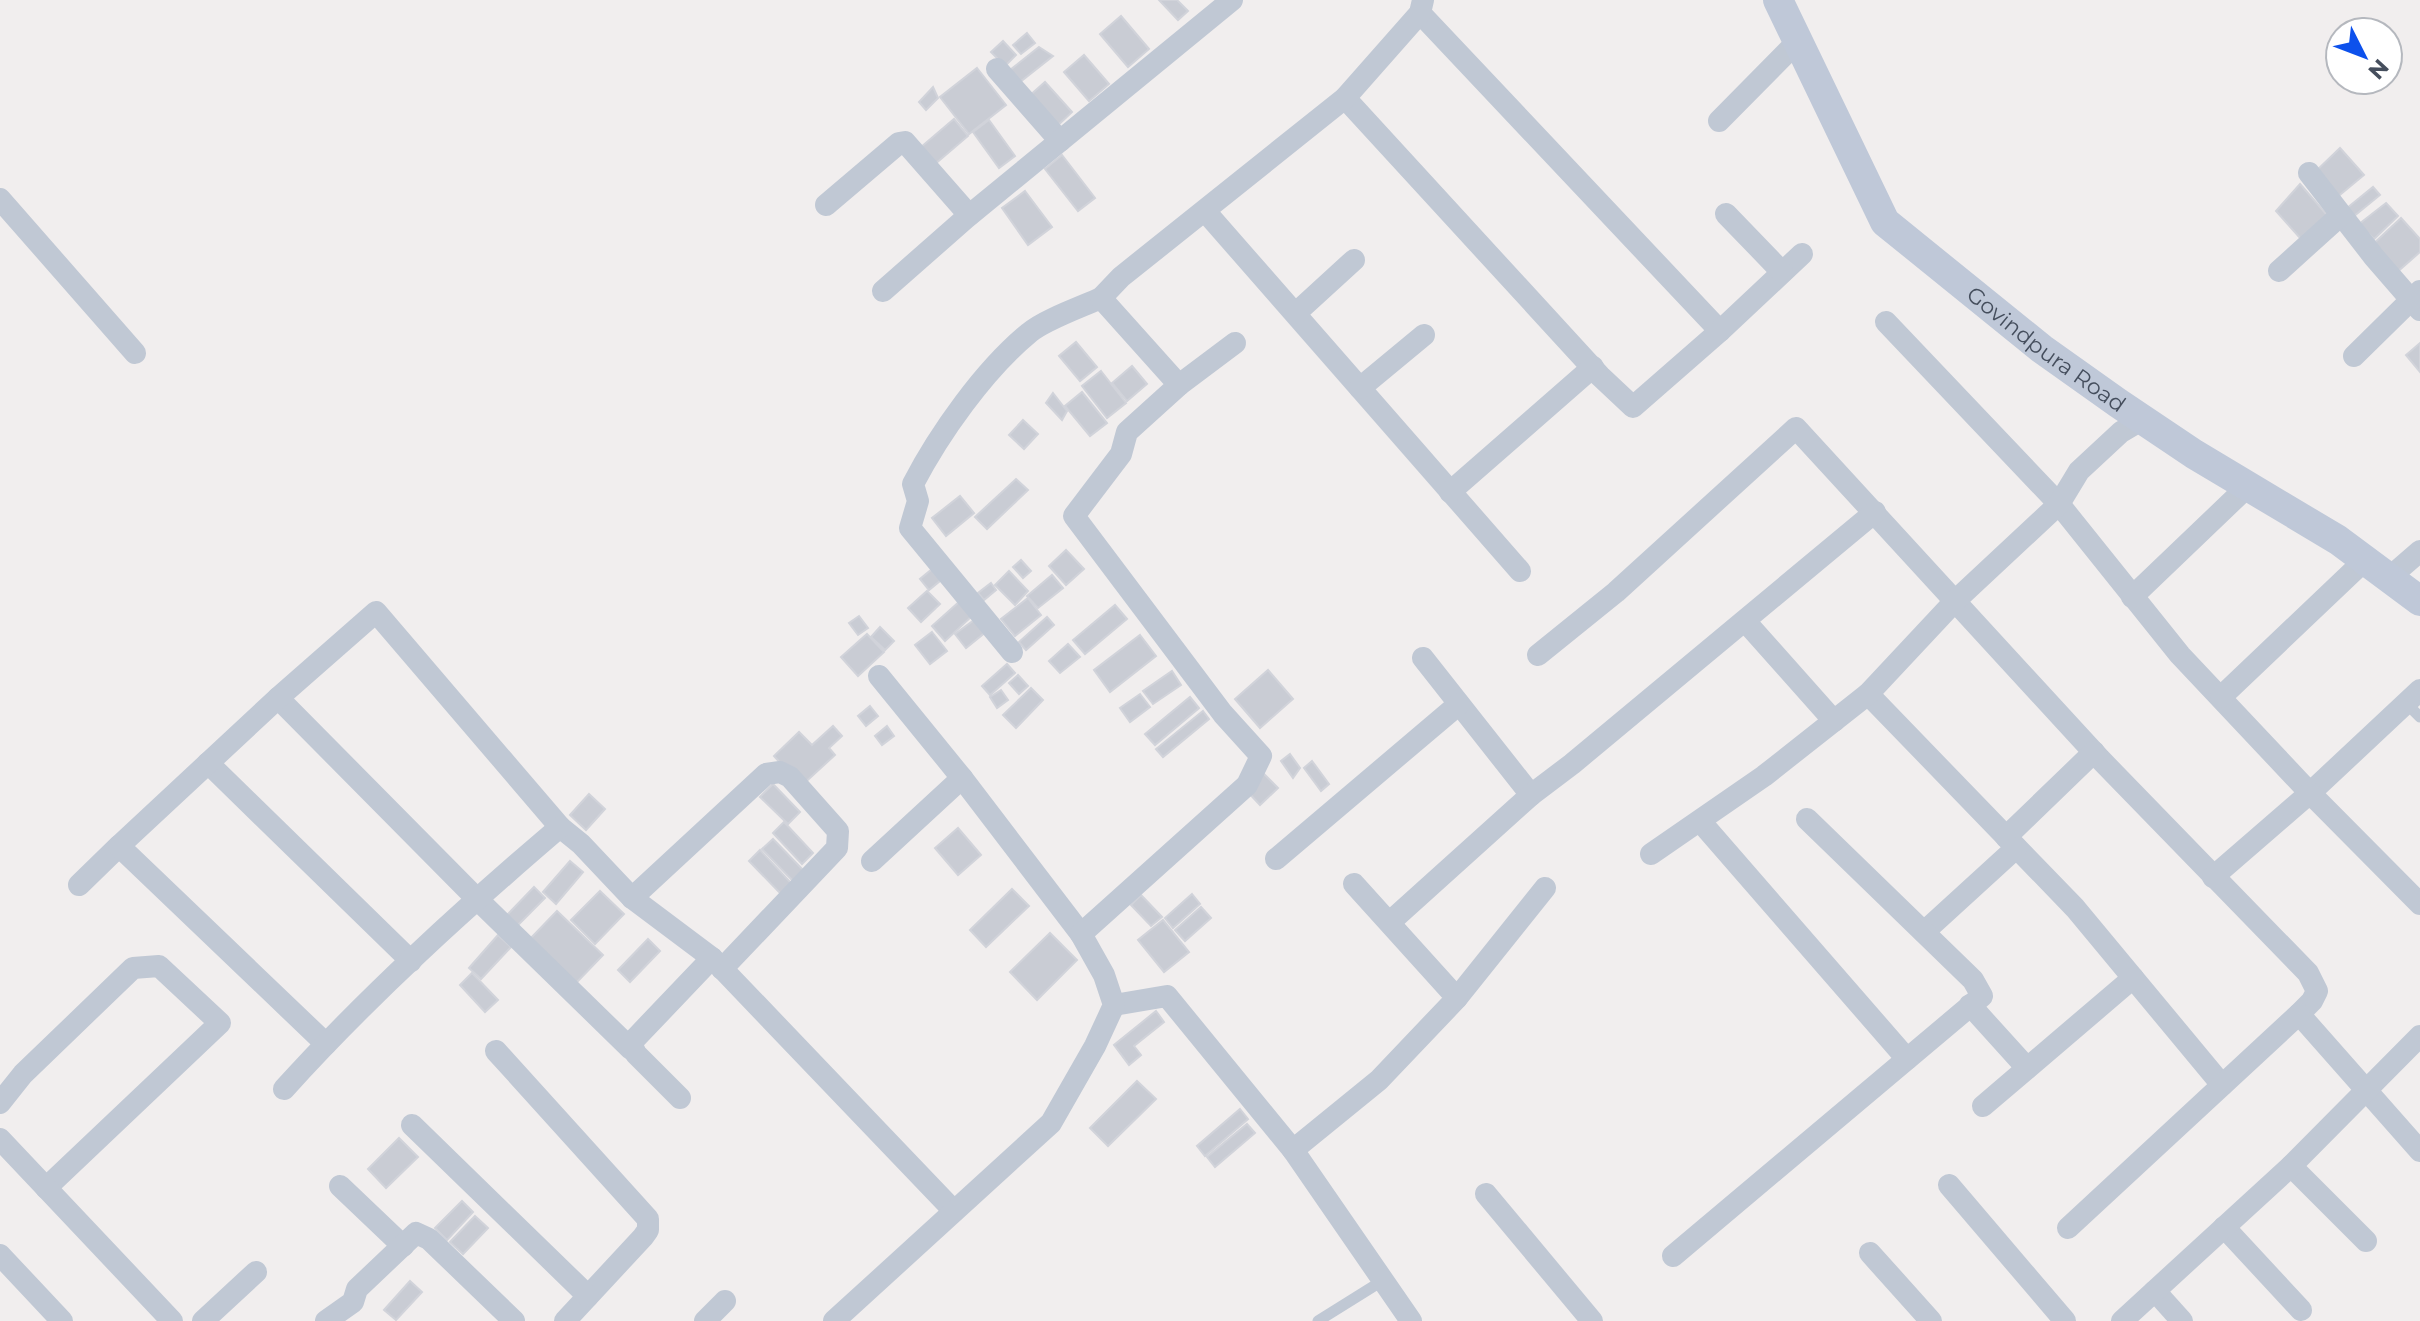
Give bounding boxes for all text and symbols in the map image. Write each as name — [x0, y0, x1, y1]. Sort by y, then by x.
north arrow — [2324, 16, 2404, 96]
text: N — [2363, 53, 2394, 85]
street label: Govindpura Road — [1961, 281, 2131, 418]

